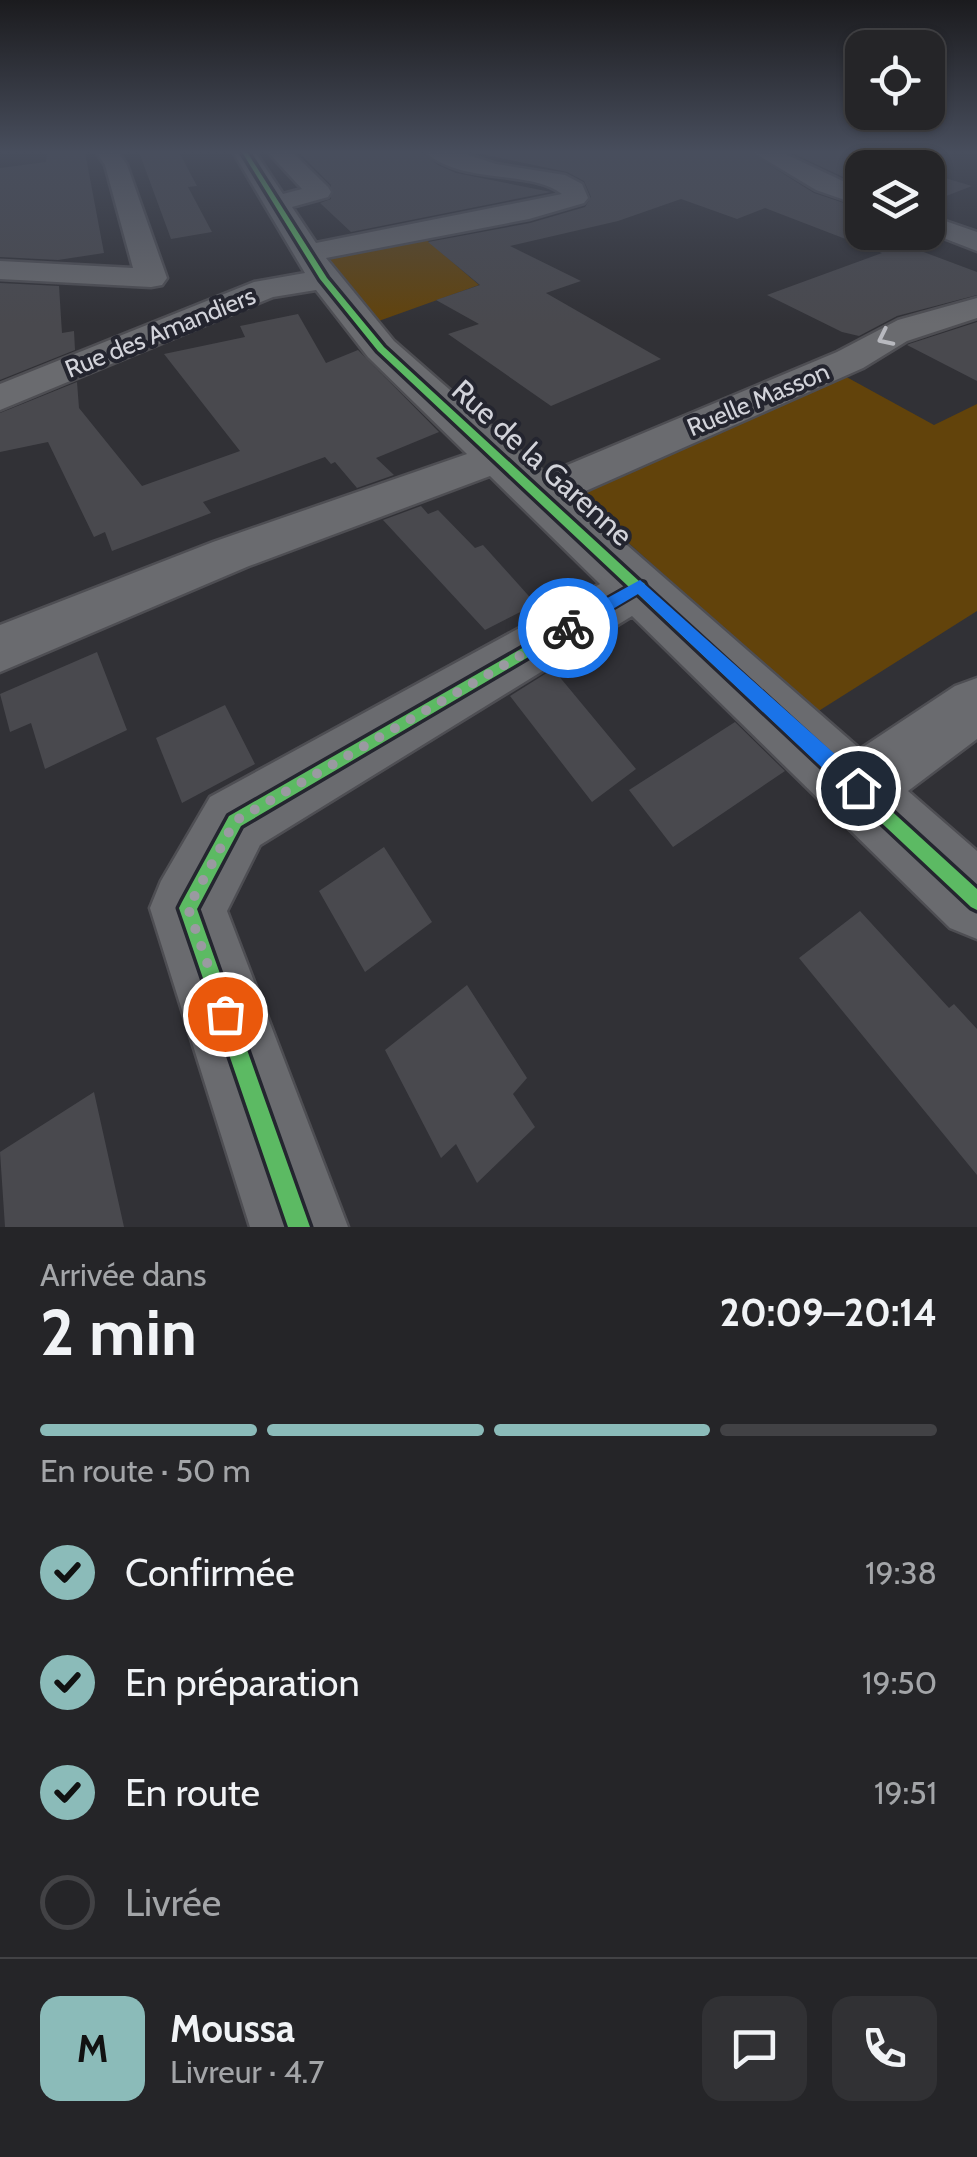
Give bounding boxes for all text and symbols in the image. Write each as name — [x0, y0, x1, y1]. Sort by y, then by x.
map controls — [845, 30, 945, 250]
button: locate — [845, 30, 945, 130]
button: layers — [845, 150, 945, 250]
street label: Rue des Amandiers — [61, 280, 259, 384]
one-way arrow — [877, 325, 895, 345]
street label: Ruelle Masson — [682, 356, 834, 442]
street label: Rue de la Garenne — [444, 372, 640, 553]
courier — [518, 578, 618, 678]
icon: bike — [541, 601, 596, 656]
pin — [816, 746, 901, 831]
icon: home — [831, 761, 886, 816]
pin — [183, 972, 268, 1057]
icon: bag — [198, 987, 253, 1042]
text: Arrivée dans — [40, 1255, 206, 1294]
text: 20:09–20:14 — [720, 1289, 937, 1336]
text: 2 min — [40, 1292, 197, 1371]
text: En route · 50 m — [40, 1451, 251, 1490]
icon: check — [40, 1545, 95, 1600]
text: Confirmée — [125, 1549, 295, 1596]
text: 19:38 — [865, 1553, 937, 1592]
icon: check — [40, 1655, 95, 1710]
text: En préparation — [125, 1659, 360, 1706]
text: 19:50 — [862, 1663, 937, 1702]
icon: check — [40, 1765, 95, 1820]
text: En route — [125, 1769, 260, 1816]
text: 19:51 — [874, 1773, 937, 1812]
text: Livrée — [125, 1879, 221, 1926]
button: chat — [702, 1996, 807, 2101]
button: phone — [832, 1996, 937, 2101]
text: Moussa — [170, 2005, 295, 2052]
text: M — [77, 2025, 108, 2072]
text: Livreur · 4.7 — [170, 2052, 324, 2091]

